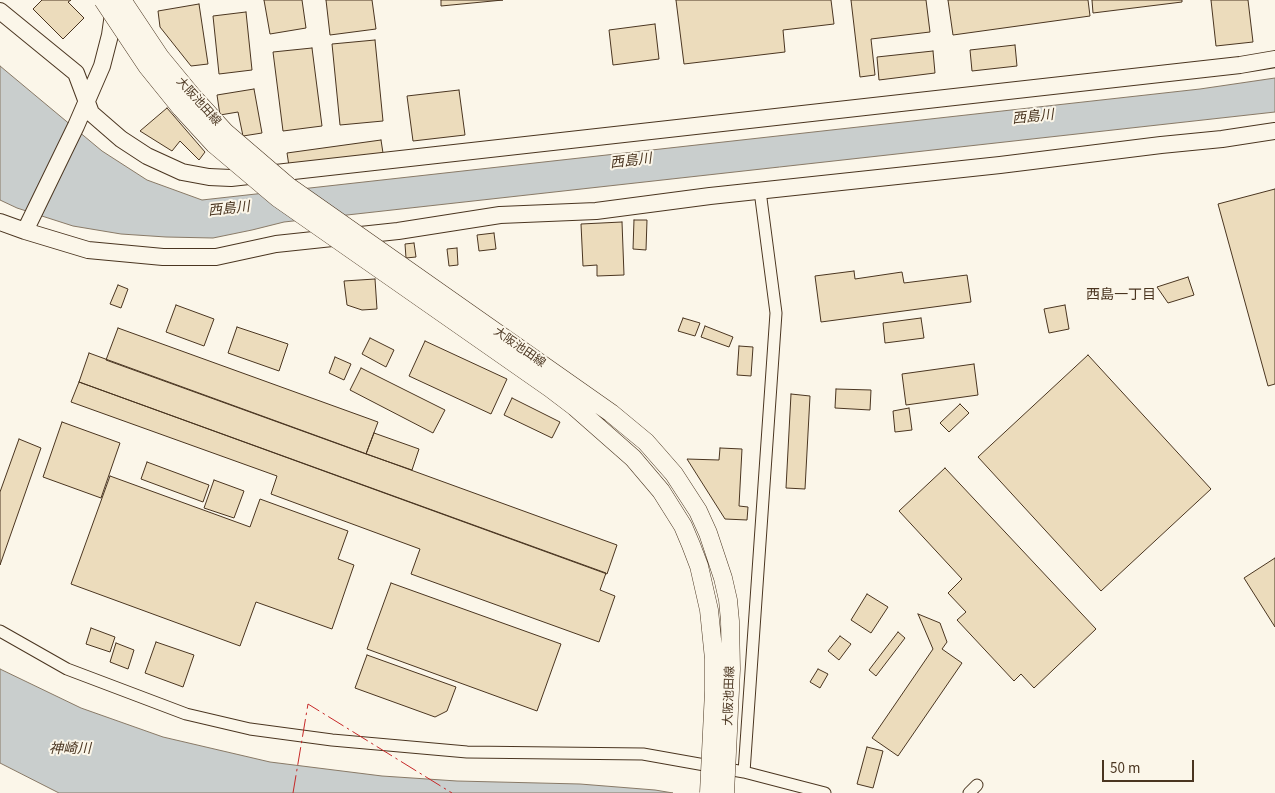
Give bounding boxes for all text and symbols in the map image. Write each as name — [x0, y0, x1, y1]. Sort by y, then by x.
street label: 大阪池田線 — [173, 75, 223, 129]
water label: 西島川 — [1011, 107, 1055, 129]
water label: 西島川 — [609, 151, 653, 173]
water label: 西島川 — [207, 199, 251, 221]
district label: 西島一丁目 — [1086, 288, 1156, 304]
street label: 大阪池田線 — [490, 325, 548, 371]
street label: 大阪池田線 — [722, 666, 738, 726]
water label: 神崎川 — [49, 742, 91, 758]
scale bar — [1105, 750, 1198, 782]
text: 50 m — [1110, 758, 1140, 779]

